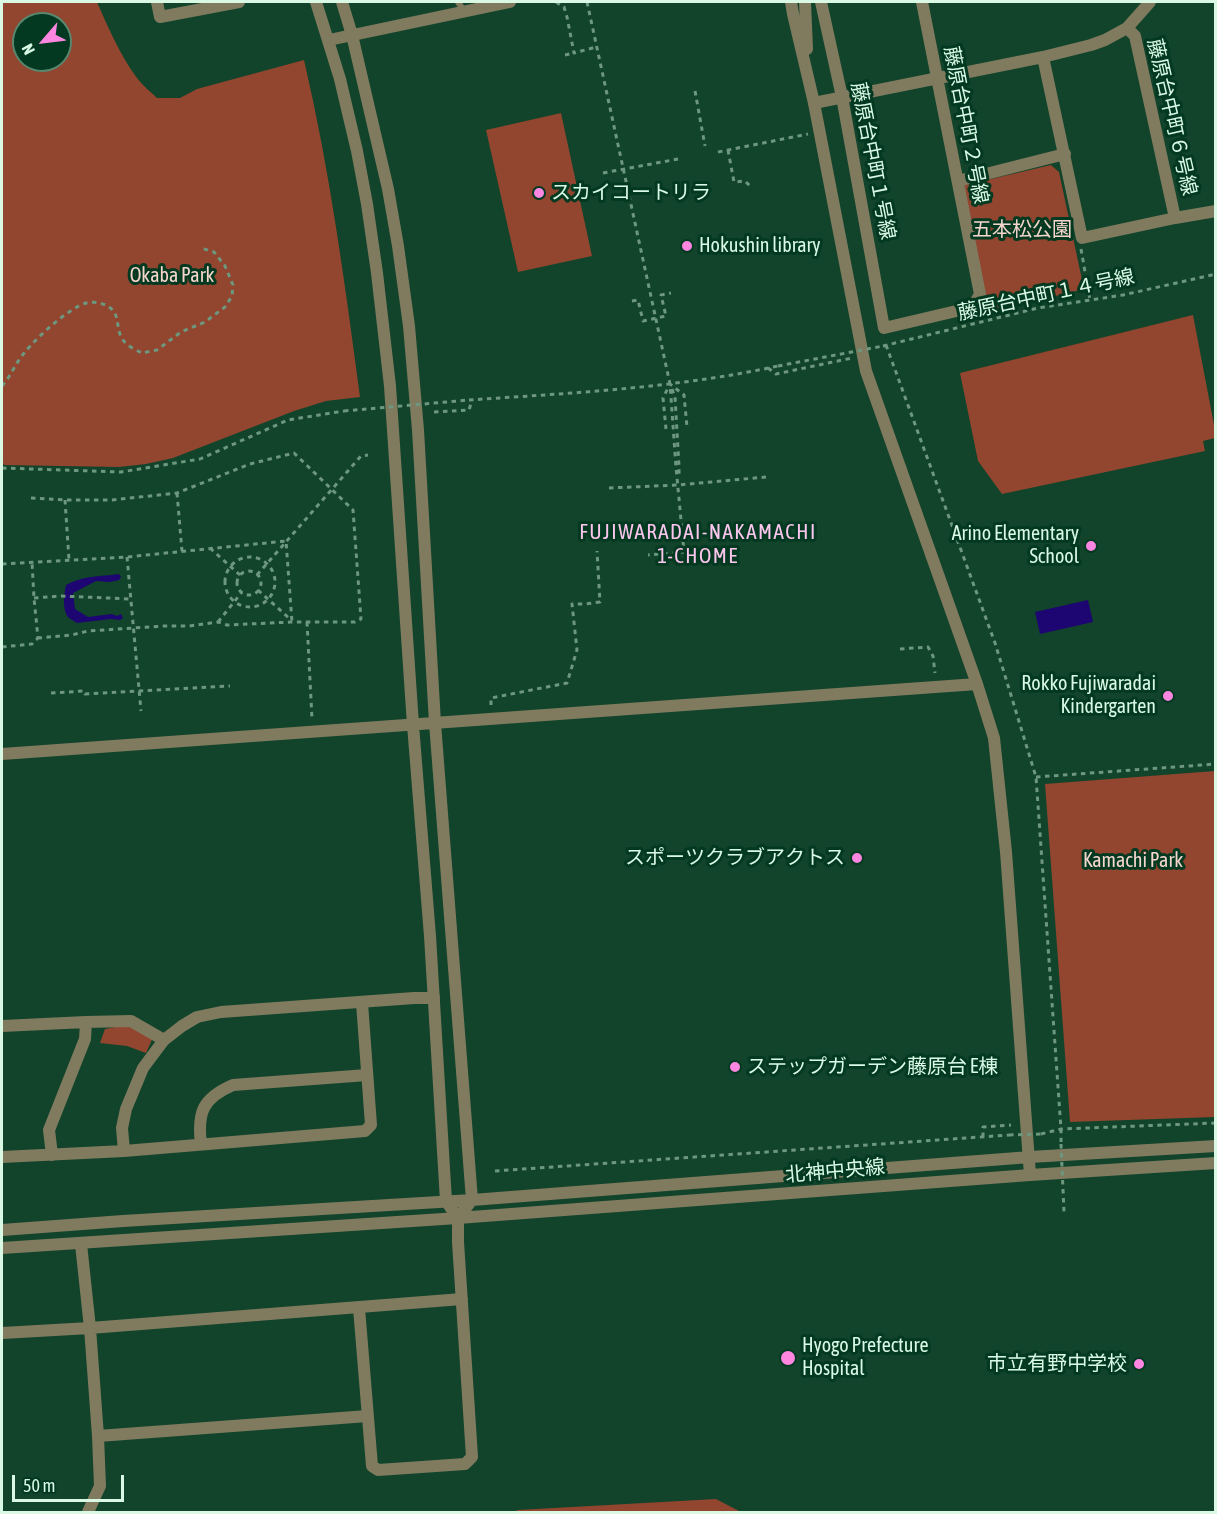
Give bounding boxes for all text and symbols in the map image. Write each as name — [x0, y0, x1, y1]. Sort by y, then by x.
north arrow — [12, 12, 72, 72]
street label: 藤原台中町６号線 — [1142, 36, 1202, 198]
text: N — [18, 41, 38, 58]
street label: 藤原台中町２号線 — [939, 44, 993, 206]
street label: 藤原台中町１号線 — [846, 80, 900, 242]
place label: スカイコートリラ — [551, 181, 711, 205]
marker: スカイコートリラ — [532, 186, 546, 200]
park label: 五本松公園 — [972, 218, 1072, 242]
place label: Hokushin library — [699, 234, 821, 258]
marker: Hokushin library — [680, 239, 694, 253]
park label: Okaba Park — [130, 264, 214, 288]
street label: 藤原台中町１４号線 — [955, 265, 1137, 325]
district label: FUJIWARADAI-NAKAMACHI 1-CHOME — [579, 519, 817, 569]
place label: Arino Elementary School — [952, 522, 1079, 569]
marker: Arino Elementary School — [1084, 539, 1098, 553]
place label: Rokko Fujiwaradai Kindergarten — [1021, 672, 1156, 719]
marker: Rokko Fujiwaradai Kindergarten — [1161, 689, 1175, 703]
place label: スポーツクラブアクトス — [625, 846, 845, 870]
park label: Kamachi Park — [1083, 849, 1183, 873]
marker: スポーツクラブアクトス — [850, 851, 864, 865]
place label: ステップガーデン藤原台 E棟 — [747, 1055, 998, 1079]
marker: ステップガーデン藤原台 E棟 — [728, 1060, 742, 1074]
street label: 北神中央線 — [784, 1155, 886, 1187]
place label: Hyogo Prefecture Hospital — [802, 1334, 928, 1381]
marker: Hyogo Prefecture Hospital — [779, 1349, 797, 1367]
place label: 市立有野中学校 — [987, 1352, 1127, 1376]
marker: 市立有野中学校 — [1132, 1357, 1146, 1371]
scale bar — [15, 1463, 128, 1501]
text: 50 m — [23, 1475, 55, 1496]

